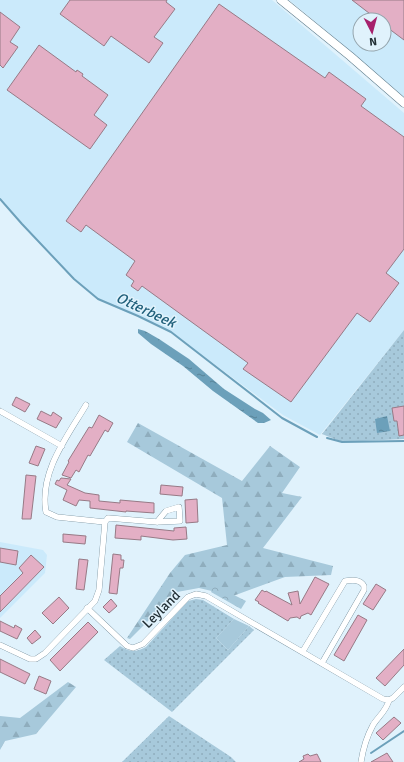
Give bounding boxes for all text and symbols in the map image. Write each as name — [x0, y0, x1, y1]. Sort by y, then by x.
north arrow — [352, 12, 392, 52]
text: N — [369, 35, 377, 48]
water label: Otterbeek — [113, 288, 180, 332]
street label: Leyland — [139, 587, 184, 632]

